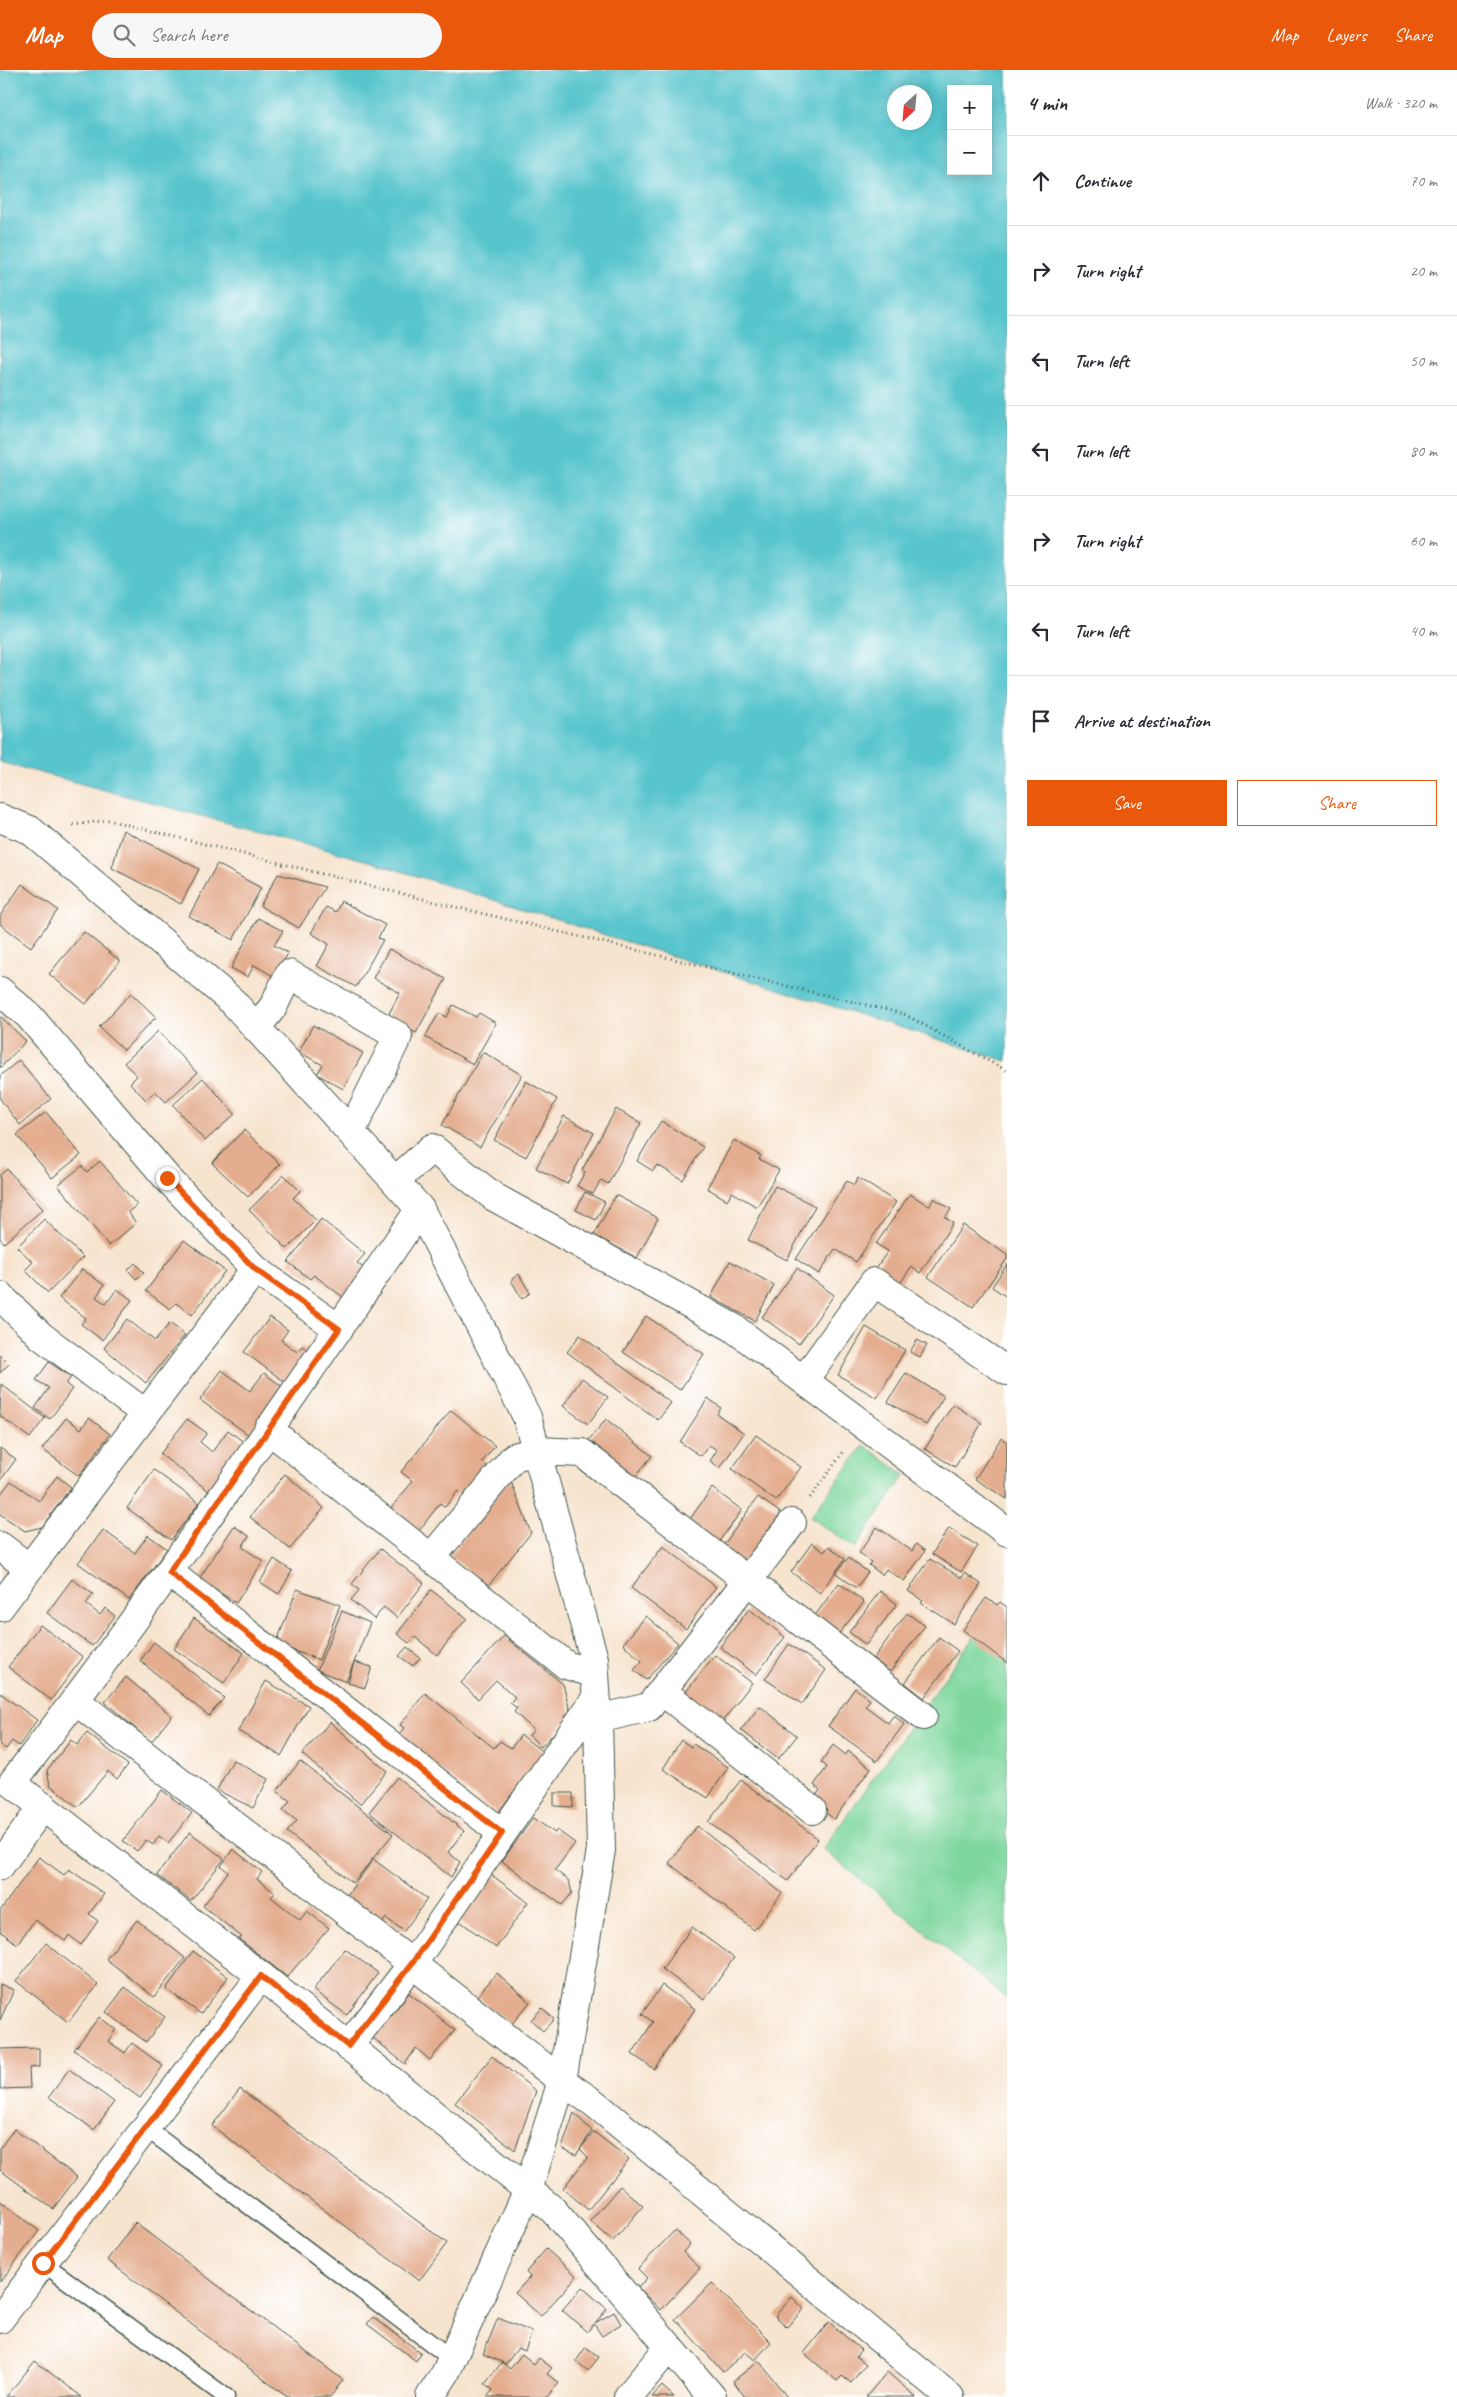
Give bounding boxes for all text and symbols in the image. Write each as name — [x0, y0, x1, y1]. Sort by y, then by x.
search box — [92, 13, 442, 58]
text: Map — [25, 20, 62, 50]
icon: search — [110, 21, 138, 49]
text: Search here — [150, 23, 228, 47]
text: Map — [1271, 24, 1299, 46]
text: Layers — [1327, 24, 1366, 46]
text: Share — [1394, 24, 1432, 46]
north arrow — [887, 85, 932, 130]
map controls — [947, 85, 992, 175]
button: + — [947, 85, 992, 130]
text: 4 min — [1027, 90, 1067, 116]
text: Walk · 320 m — [1365, 93, 1437, 113]
button: − — [947, 130, 992, 175]
icon: ahead — [1027, 167, 1055, 195]
text: Continue — [1074, 169, 1131, 193]
text: 70 m — [1410, 171, 1437, 191]
icon: right — [1027, 257, 1055, 285]
text: Turn right — [1074, 259, 1141, 283]
text: 20 m — [1410, 261, 1437, 281]
icon: left — [1027, 347, 1055, 375]
text: Turn left — [1074, 349, 1129, 373]
text: 50 m — [1410, 351, 1437, 371]
icon: left — [1027, 437, 1055, 465]
text: Turn left — [1074, 439, 1129, 463]
text: 80 m — [1410, 441, 1437, 461]
icon: right — [1027, 527, 1055, 555]
text: Turn right — [1074, 529, 1141, 553]
text: 60 m — [1410, 531, 1437, 551]
icon: left — [1027, 617, 1055, 645]
text: Turn left — [1074, 619, 1129, 643]
text: 40 m — [1410, 621, 1437, 641]
icon: arrive — [1027, 707, 1055, 735]
text: Arrive at destination — [1074, 709, 1210, 733]
button: Save — [1027, 780, 1227, 826]
button: Share — [1237, 780, 1437, 826]
route end — [156, 1167, 179, 1190]
route start — [32, 2252, 55, 2275]

